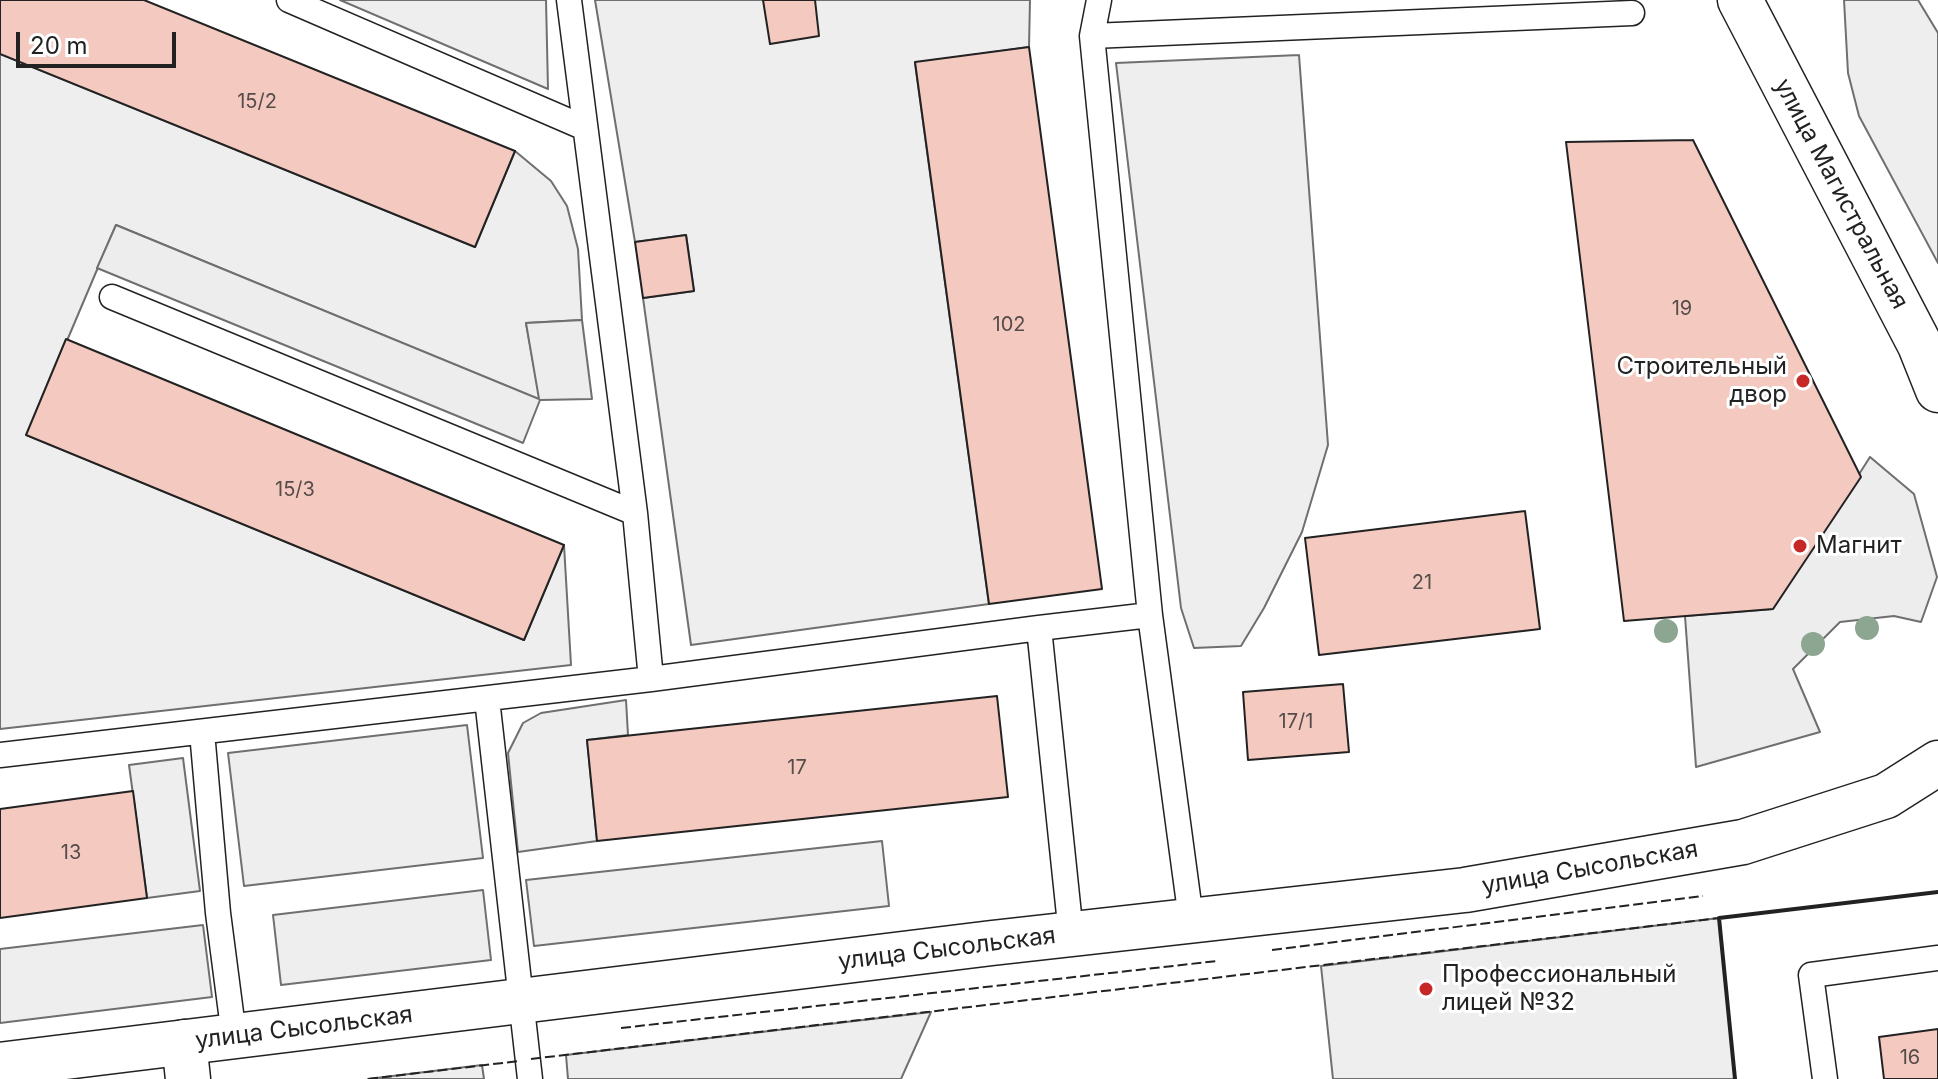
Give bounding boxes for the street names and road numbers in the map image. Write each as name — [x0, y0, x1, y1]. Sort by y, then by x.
street label: улица Магистральная — [1768, 74, 1914, 314]
street label: улица Сысольская — [1480, 835, 1700, 901]
street label: улица Сысольская — [837, 921, 1057, 977]
street label: улица Сысольская — [194, 1000, 414, 1056]

